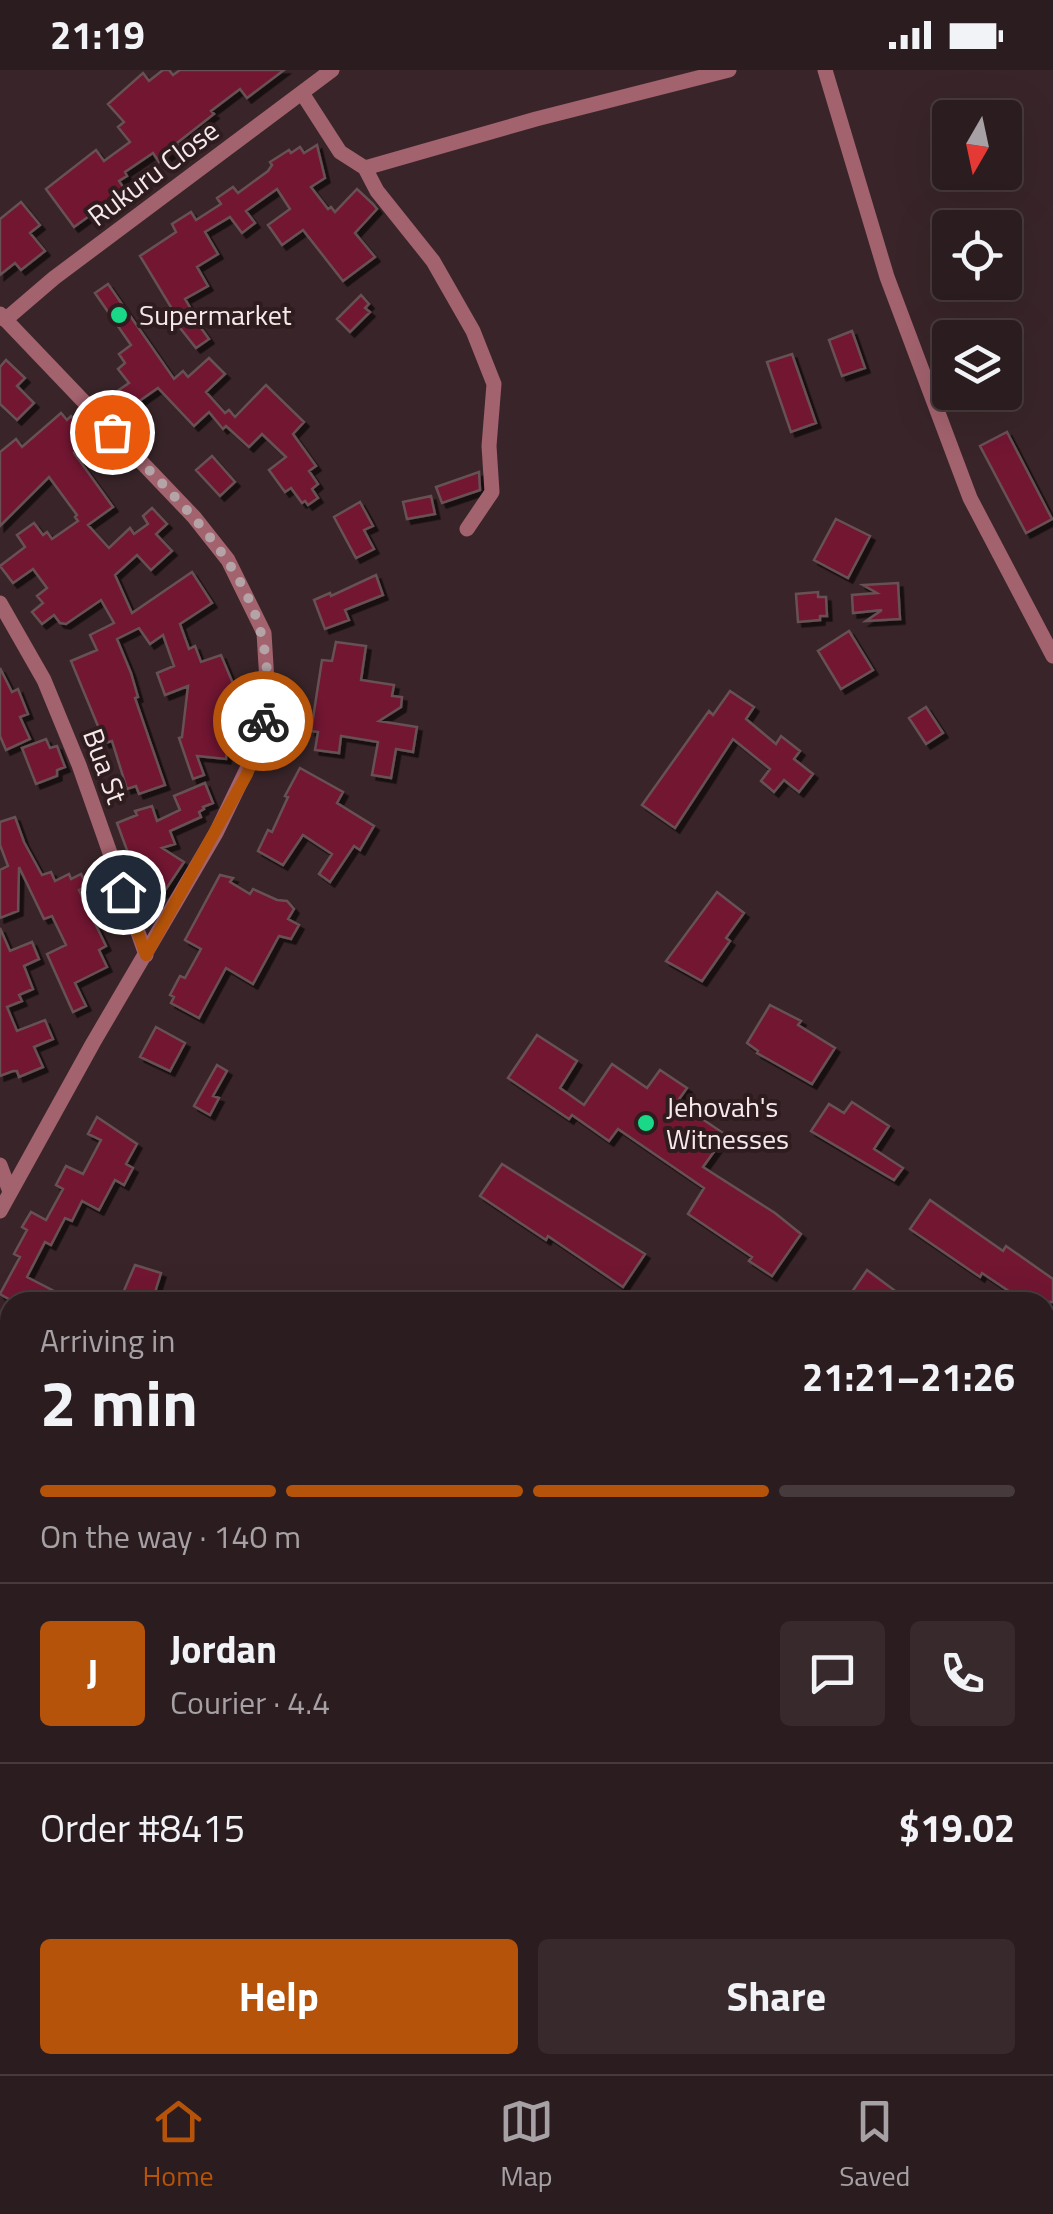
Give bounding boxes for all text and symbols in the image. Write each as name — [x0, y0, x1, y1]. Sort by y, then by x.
text: 21:19 — [50, 6, 145, 64]
north arrow — [932, 100, 1022, 190]
map controls — [932, 100, 1022, 410]
street label: Rukuru Close — [78, 109, 227, 236]
button: locate — [932, 210, 1022, 300]
place label: Supermarket — [139, 293, 292, 336]
marker: Supermarket — [108, 304, 130, 326]
button: layers — [932, 320, 1022, 410]
pin — [70, 390, 155, 475]
icon: bag — [85, 405, 140, 460]
courier — [213, 671, 313, 771]
icon: bike — [236, 694, 291, 749]
street label: Bua St — [72, 722, 139, 810]
pin — [81, 850, 166, 935]
icon: home — [96, 865, 151, 920]
place label: Jehovah's Witnesses — [666, 1085, 789, 1160]
marker: Jehovah's Witnesses — [635, 1112, 657, 1134]
text: Arriving in — [40, 1316, 176, 1364]
text: 21:21–21:26 — [802, 1348, 1015, 1406]
text: 2 min — [40, 1352, 198, 1451]
text: On the way · 140 m — [40, 1512, 301, 1560]
text: Jordan — [170, 1620, 277, 1678]
button: chat — [780, 1621, 885, 1726]
button: phone — [910, 1621, 1015, 1726]
text: J — [87, 1644, 98, 1702]
text: Courier · 4.4 — [170, 1678, 330, 1726]
text: Order #8415 — [40, 1799, 245, 1857]
text: $19.02 — [899, 1799, 1015, 1857]
button: Help — [40, 1939, 518, 2054]
button: Share — [538, 1939, 1015, 2054]
tab: Home — [143, 2094, 214, 2197]
tab: Map — [499, 2094, 554, 2197]
tab: Saved — [839, 2094, 910, 2197]

